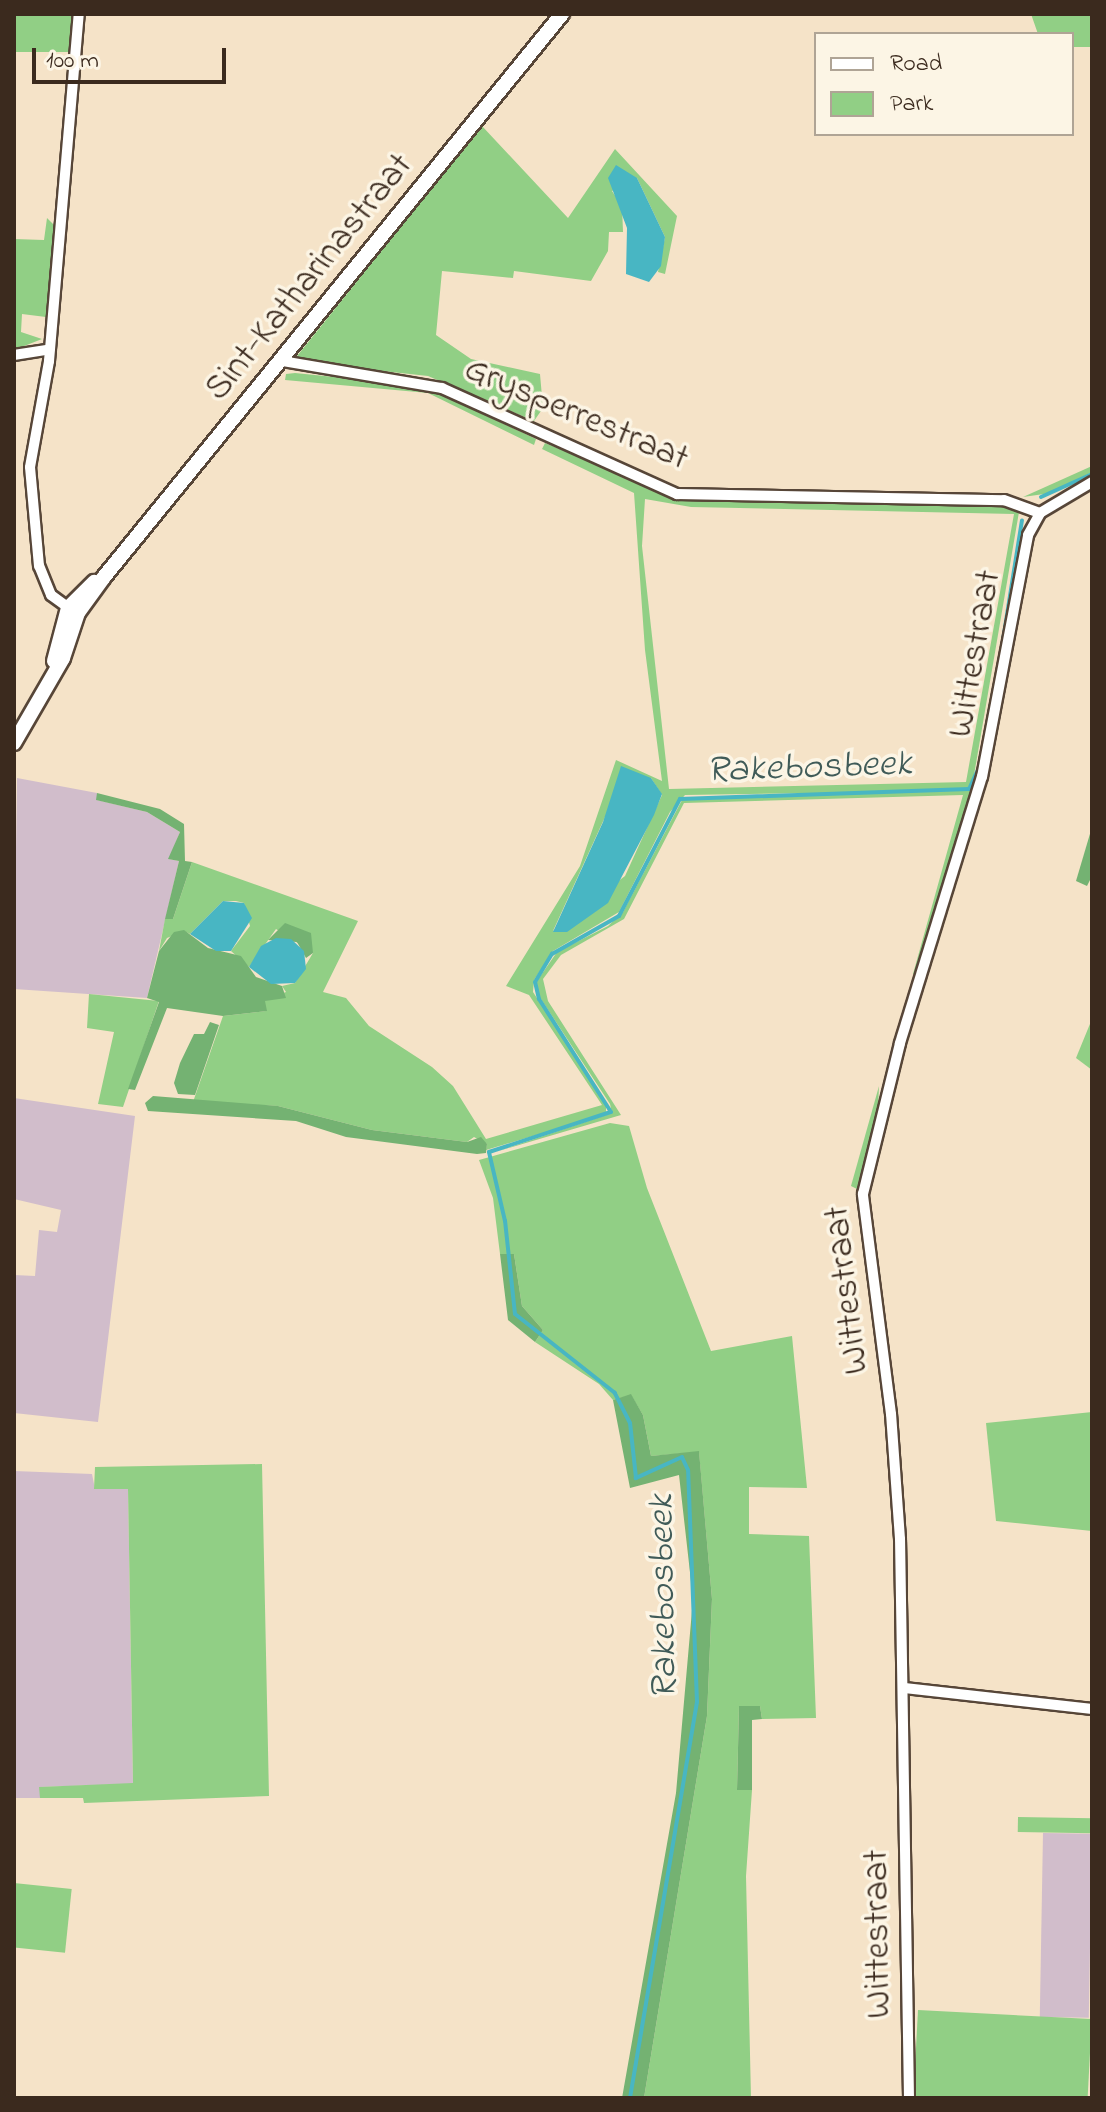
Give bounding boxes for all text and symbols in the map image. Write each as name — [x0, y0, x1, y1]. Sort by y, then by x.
scale bar — [36, 32, 230, 82]
legend — [814, 32, 1074, 136]
text: 100 m — [46, 44, 99, 79]
text: Road — [890, 47, 942, 82]
text: Park — [890, 87, 933, 122]
street label: Sint-Katharinastraat — [197, 146, 423, 410]
street label: Grysperrestraat — [458, 348, 694, 482]
street label: Wittestraat — [940, 567, 1012, 741]
water label: Rakebosbeek — [706, 743, 912, 795]
street label: Wittestraat — [816, 1203, 880, 1377]
water label: Rakebosbeek — [640, 1494, 690, 1700]
street label: Wittestraat — [856, 1849, 902, 2019]

